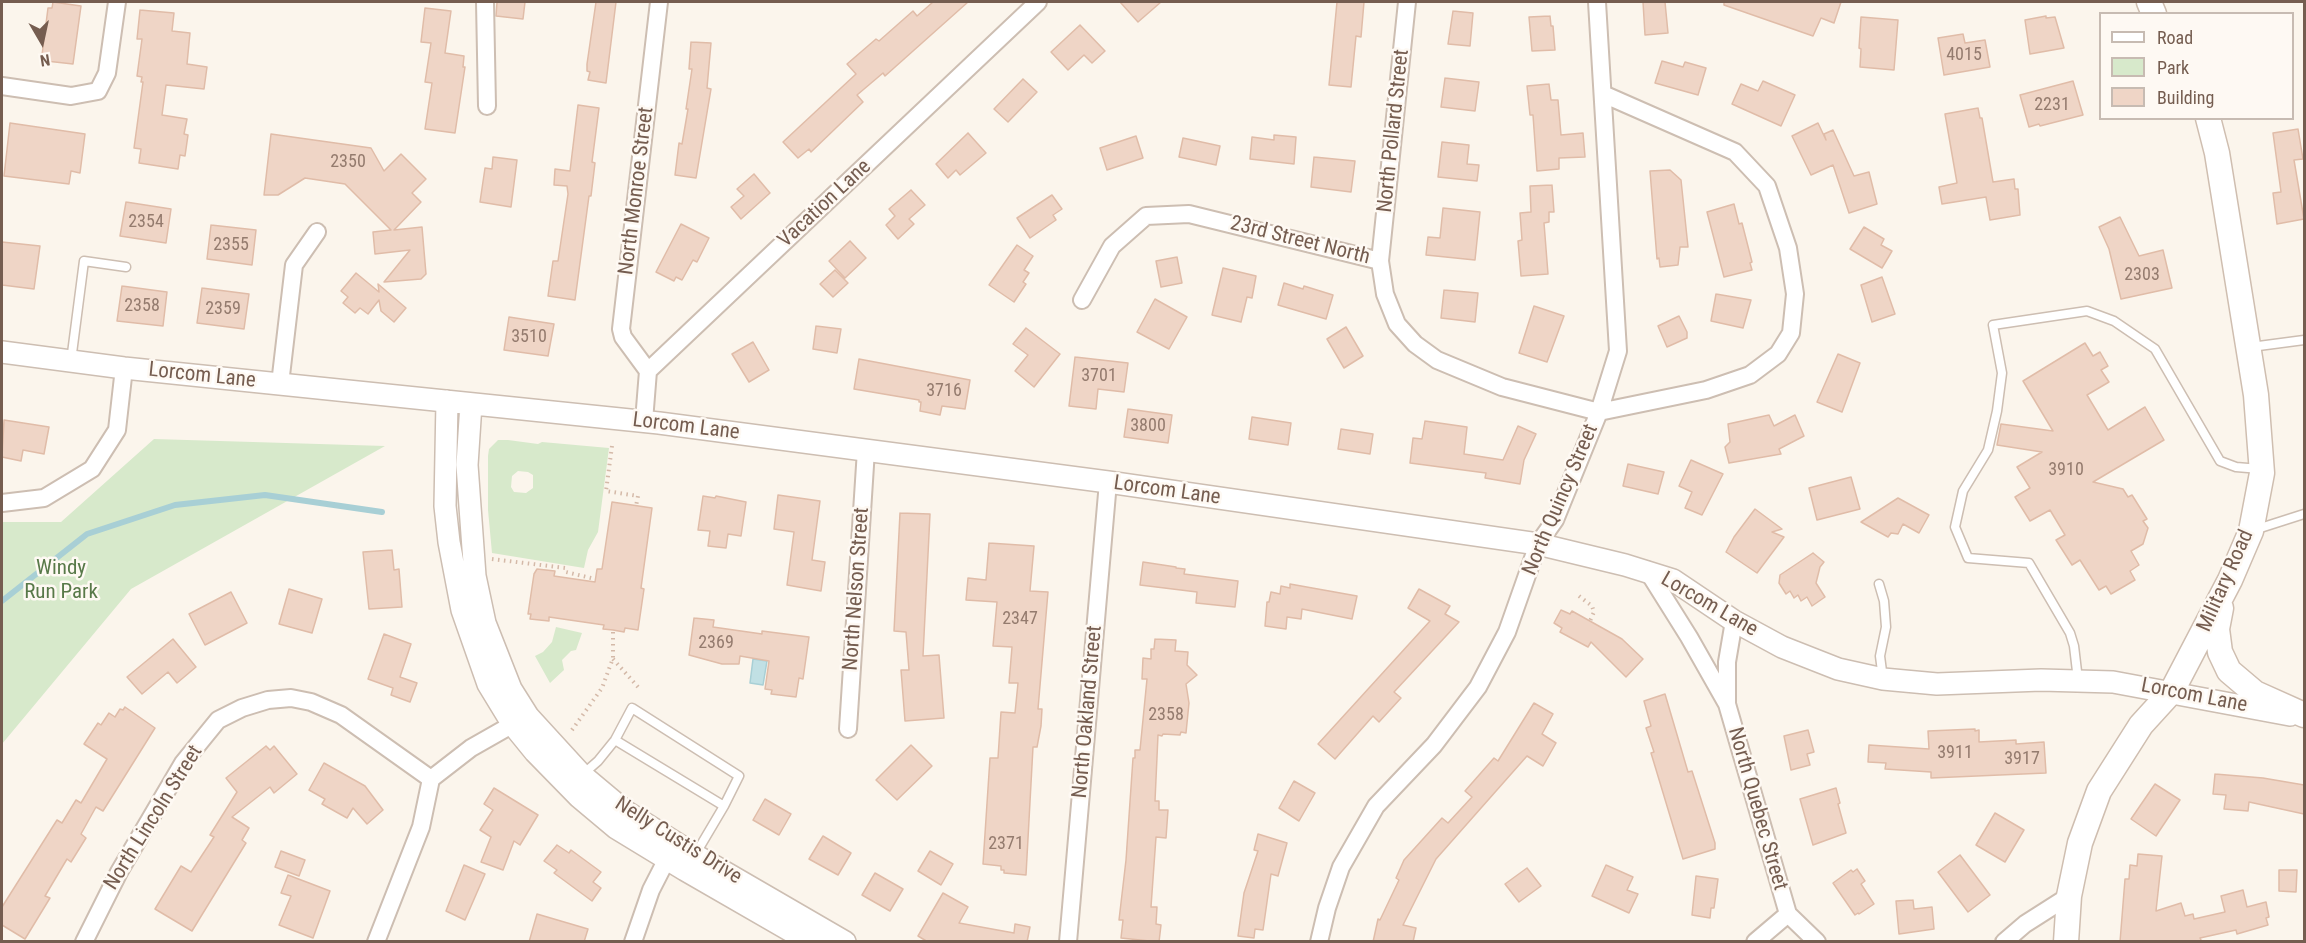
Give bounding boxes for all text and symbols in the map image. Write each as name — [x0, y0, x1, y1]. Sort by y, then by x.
north arrow — [12, 12, 72, 72]
legend — [2099, 12, 2294, 120]
text: Road — [2157, 27, 2193, 48]
house number: 4015 — [1946, 44, 1982, 66]
street label: North Pollard Street — [1373, 48, 1415, 214]
text: N — [39, 50, 51, 70]
text: Park — [2157, 57, 2189, 78]
text: Building — [2157, 87, 2214, 108]
house number: 2231 — [2034, 94, 2070, 116]
street label: North Monroe Street — [614, 106, 660, 276]
house number: 2350 — [330, 151, 366, 173]
street label: Vacation Lane — [773, 155, 877, 253]
house number: 2354 — [128, 211, 164, 233]
street label: 23rd Street North — [1228, 211, 1372, 271]
house number: 2355 — [213, 234, 249, 256]
house number: 2303 — [2124, 264, 2160, 286]
house number: 2358 — [124, 295, 160, 317]
house number: 2359 — [205, 298, 241, 320]
house number: 3510 — [511, 326, 547, 348]
street label: Lorcom Lane — [147, 358, 257, 394]
house number: 3701 — [1081, 365, 1117, 387]
house number: 3716 — [926, 380, 962, 402]
street label: Lorcom Lane — [631, 408, 741, 446]
house number: 3800 — [1130, 415, 1166, 437]
street label: North Quincy Street — [1518, 421, 1604, 579]
house number: 3910 — [2048, 459, 2084, 481]
street label: Lorcom Lane — [1112, 471, 1222, 511]
street label: North Nelson Street — [839, 507, 875, 671]
street label: Military Road — [2192, 526, 2260, 636]
park label: Windy Run Park — [24, 556, 98, 606]
street label: Lorcom Lane — [1656, 567, 1762, 643]
house number: 2347 — [1002, 608, 1038, 630]
street label: North Oakland Street — [1068, 625, 1108, 799]
house number: 2369 — [698, 632, 734, 654]
street label: Lorcom Lane — [2139, 673, 2249, 719]
house number: 2358 — [1148, 704, 1184, 726]
street label: North Quebec Street — [1722, 725, 1792, 893]
street label: North Lincoln Street — [99, 741, 209, 895]
house number: 3911 — [1937, 742, 1973, 764]
house number: 3917 — [2004, 748, 2040, 770]
street label: Nelly Custis Drive — [610, 792, 746, 890]
house number: 2371 — [988, 833, 1024, 855]

